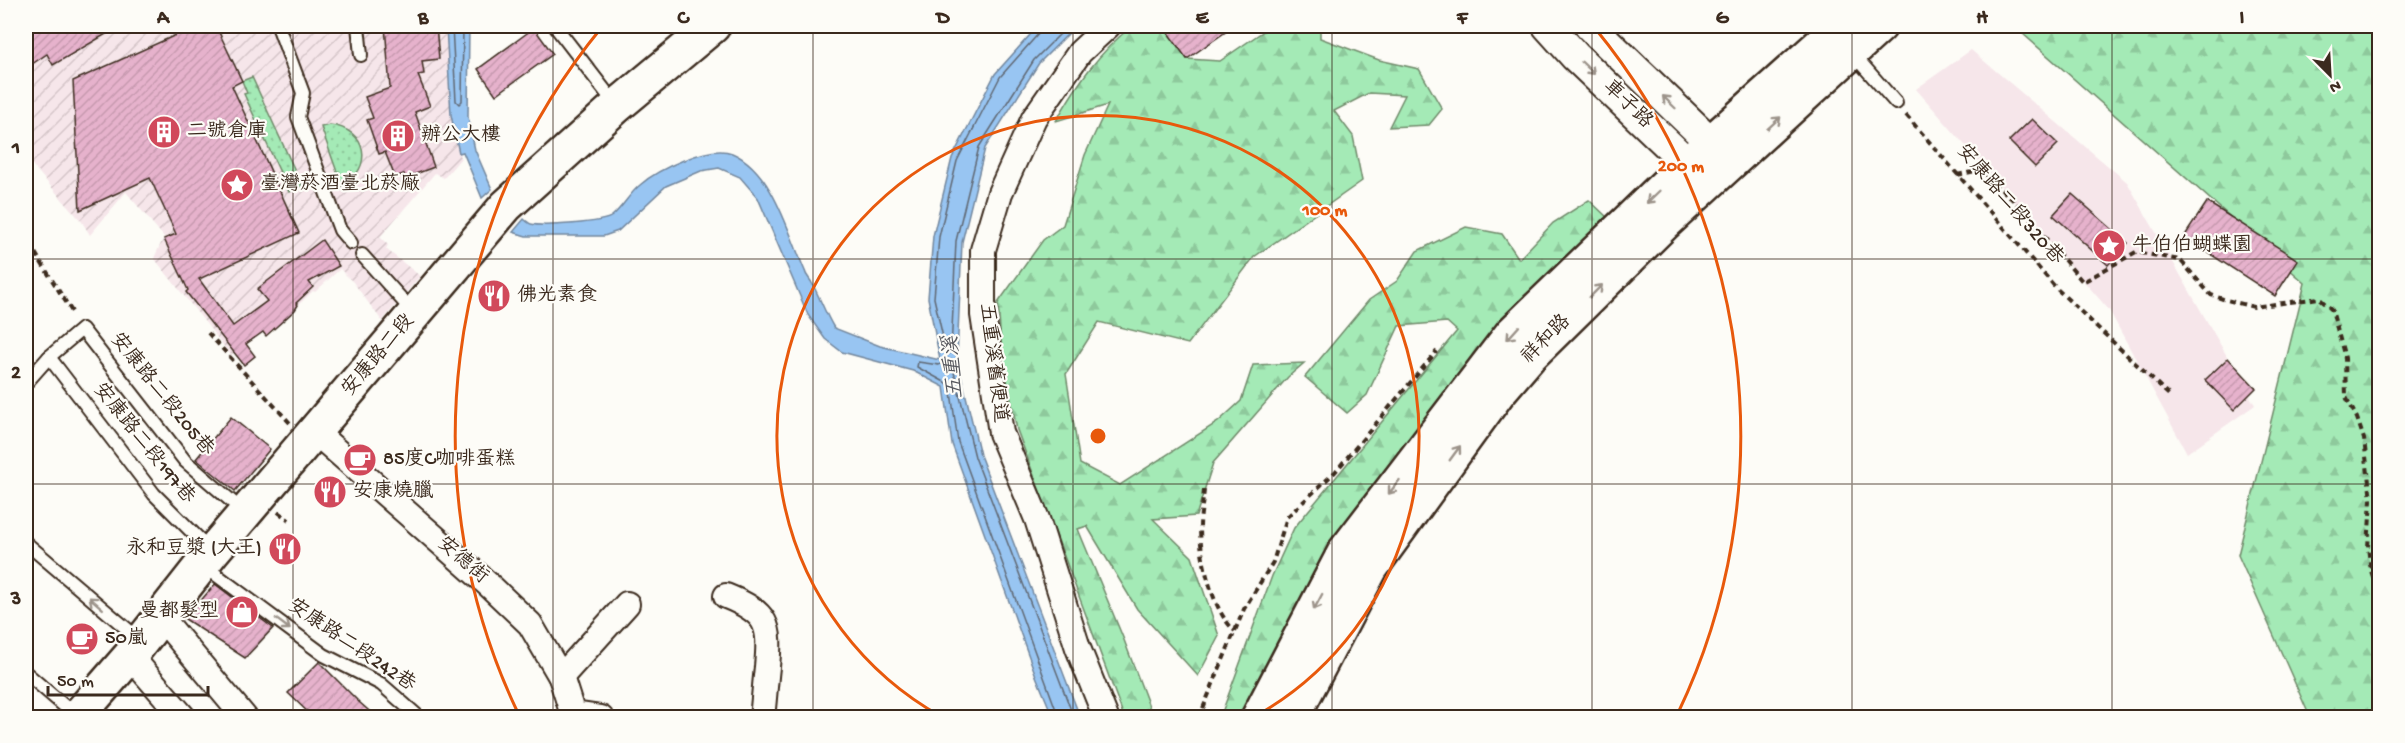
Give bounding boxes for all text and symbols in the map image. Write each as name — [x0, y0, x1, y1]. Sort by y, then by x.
text: A — [156, 8, 171, 31]
text: B — [417, 8, 429, 31]
text: C — [677, 8, 691, 31]
text: D — [934, 8, 950, 31]
text: E — [1196, 8, 1210, 31]
text: F — [1456, 8, 1469, 31]
text: G — [1716, 8, 1730, 31]
text: H — [1976, 8, 1988, 31]
text: I — [2240, 8, 2245, 31]
north arrow — [2300, 45, 2360, 105]
one-way arrow — [1580, 61, 1595, 75]
street label: 車子路 — [1597, 74, 1659, 135]
text: N — [2326, 75, 2343, 97]
one-way arrow — [1661, 95, 1676, 109]
building icon: 二號倉庫 — [146, 114, 182, 150]
one-way arrow — [1766, 116, 1781, 130]
building icon: 辦公大樓 — [380, 118, 416, 154]
place label: 二號倉庫 — [187, 119, 267, 144]
place label: 辦公大樓 — [421, 123, 501, 148]
text: 1 — [11, 138, 20, 161]
street label: 安康路二段320巷 — [1951, 139, 2070, 270]
text: 200 m — [1658, 157, 1704, 178]
place icon: 臺灣菸酒臺北菸廠 — [219, 167, 255, 203]
place label: 臺灣菸酒臺北菸廠 — [260, 172, 420, 197]
one-way arrow — [1646, 190, 1661, 205]
text: 100 m — [1302, 201, 1348, 222]
place icon: 牛伯伯蝴蝶園 — [2091, 228, 2127, 264]
place label: 牛伯伯蝴蝶園 — [2132, 233, 2252, 258]
restaurant icon: 佛光素食 — [476, 278, 512, 314]
place label: 佛光素食 — [517, 283, 597, 308]
one-way arrow — [1589, 284, 1604, 298]
street label: 五重溪舊便道 — [973, 302, 1013, 424]
street label: 安康路二段 — [337, 309, 420, 402]
street label: 祥和路 — [1516, 309, 1577, 369]
one-way arrow — [1506, 325, 1520, 340]
street label: 安康路二段205巷 — [104, 328, 220, 462]
water label: 五重溪 — [939, 334, 970, 400]
text: 2 — [11, 363, 21, 386]
street label: 安康路二段197巷 — [87, 378, 201, 510]
centre of rings — [1088, 426, 1108, 446]
cafe icon: 85度C咖啡蛋糕 — [342, 442, 378, 478]
one-way arrow — [1449, 446, 1461, 462]
place label: 85度C咖啡蛋糕 — [383, 447, 515, 472]
restaurant icon: 安康燒臘 — [312, 474, 348, 510]
place label: 安康燒臘 — [353, 479, 433, 504]
one-way arrow — [1387, 479, 1400, 495]
restaurant icon: 永和豆漿 (大王) — [267, 531, 303, 567]
street label: 安德街 — [432, 531, 493, 589]
place label: 永和豆漿 (大王) — [126, 536, 262, 561]
text: 3 — [10, 589, 21, 612]
street label: 安康路二段242巷 — [283, 593, 421, 698]
one-way arrow — [1312, 593, 1324, 610]
shop icon: 曼都髮型 — [224, 594, 260, 630]
one-way arrow — [89, 596, 104, 610]
place label: 曼都髮型 — [139, 599, 219, 624]
one-way arrow — [274, 618, 290, 630]
cafe icon: 50嵐 — [64, 621, 100, 657]
place label: 50嵐 — [105, 626, 147, 651]
scale bar — [48, 659, 208, 697]
text: 50 m — [57, 672, 94, 693]

